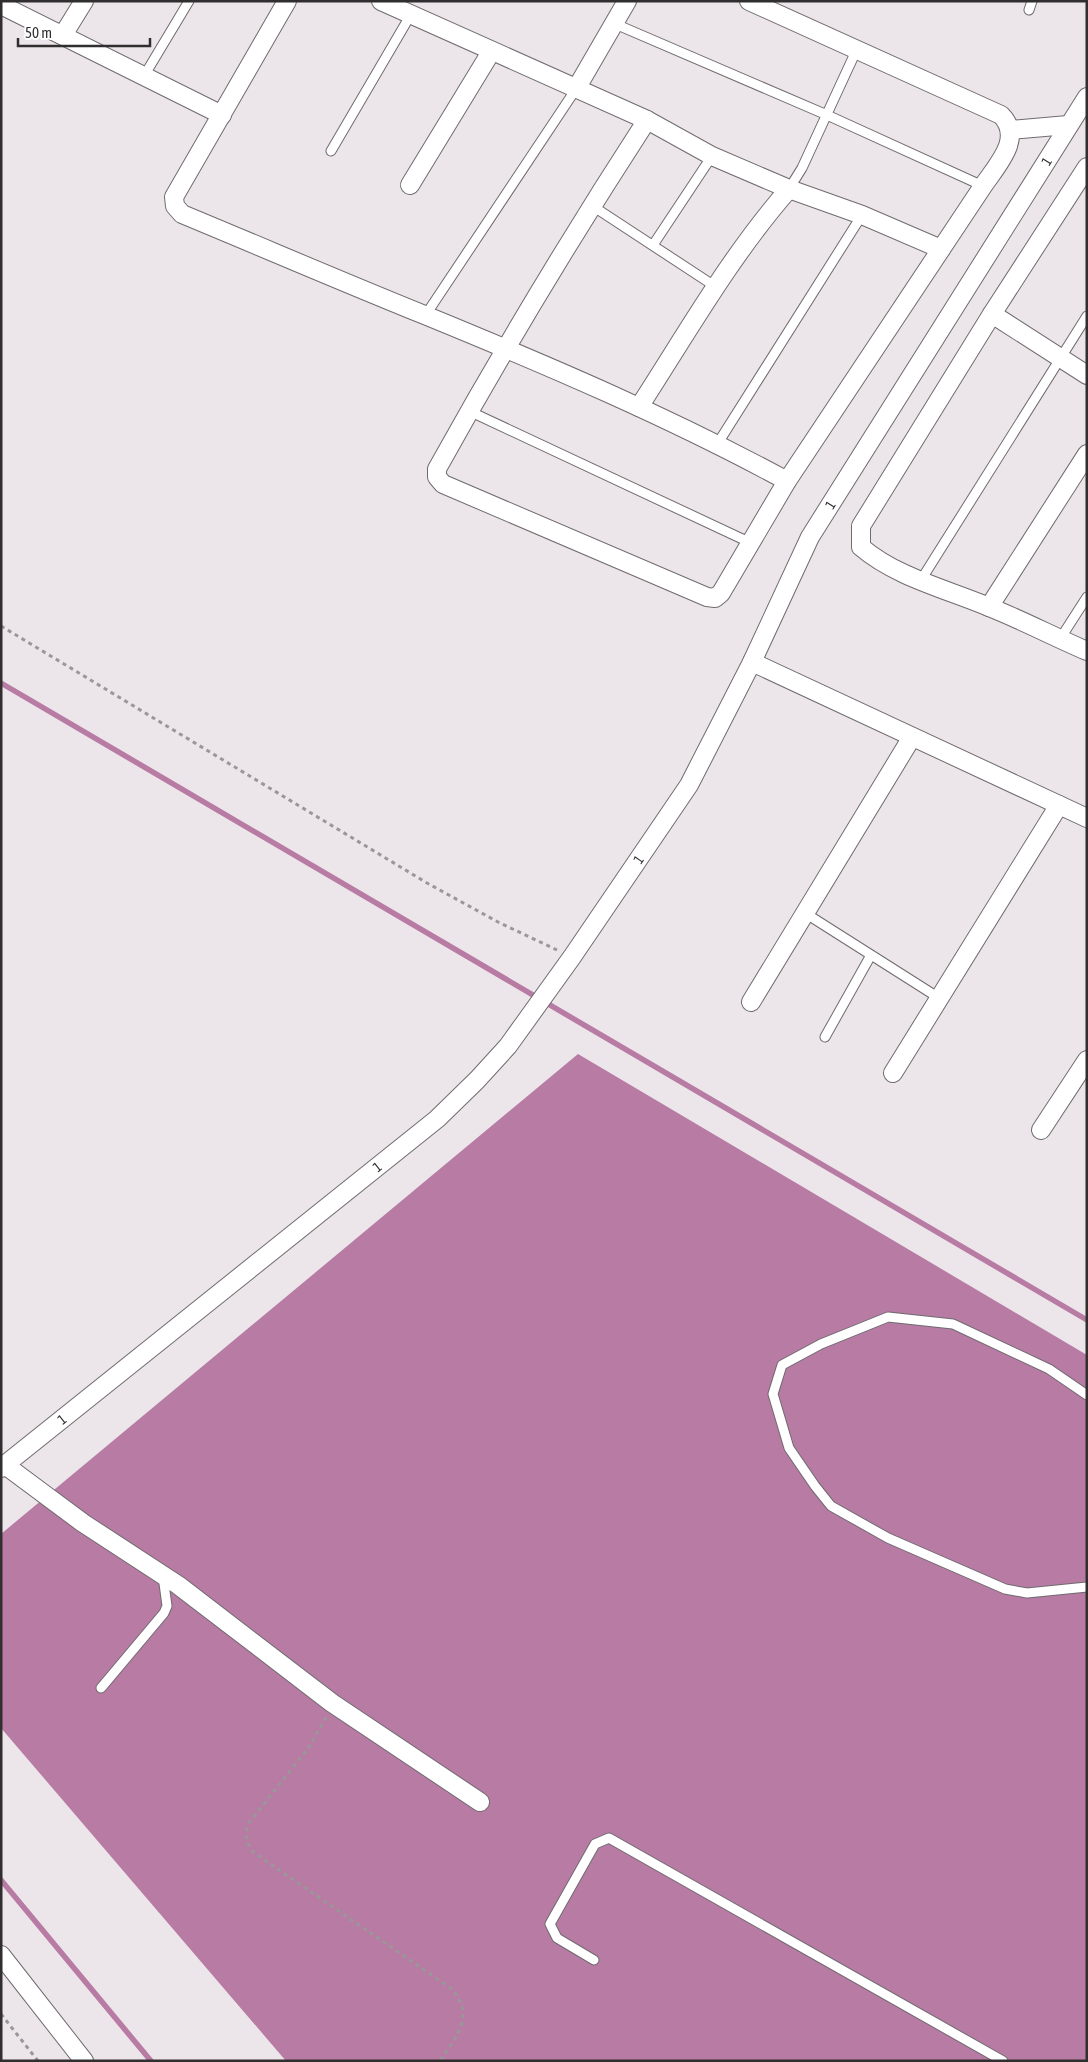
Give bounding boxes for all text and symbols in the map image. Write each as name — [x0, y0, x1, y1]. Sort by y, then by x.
scale bar — [18, 15, 150, 47]
text: 50 m — [25, 24, 52, 41]
street label: 1 — [1038, 154, 1055, 168]
street label: 1 — [822, 498, 839, 512]
street label: 1 — [630, 852, 647, 867]
street label: 1 — [370, 1158, 385, 1175]
street label: 1 — [54, 1411, 69, 1428]

